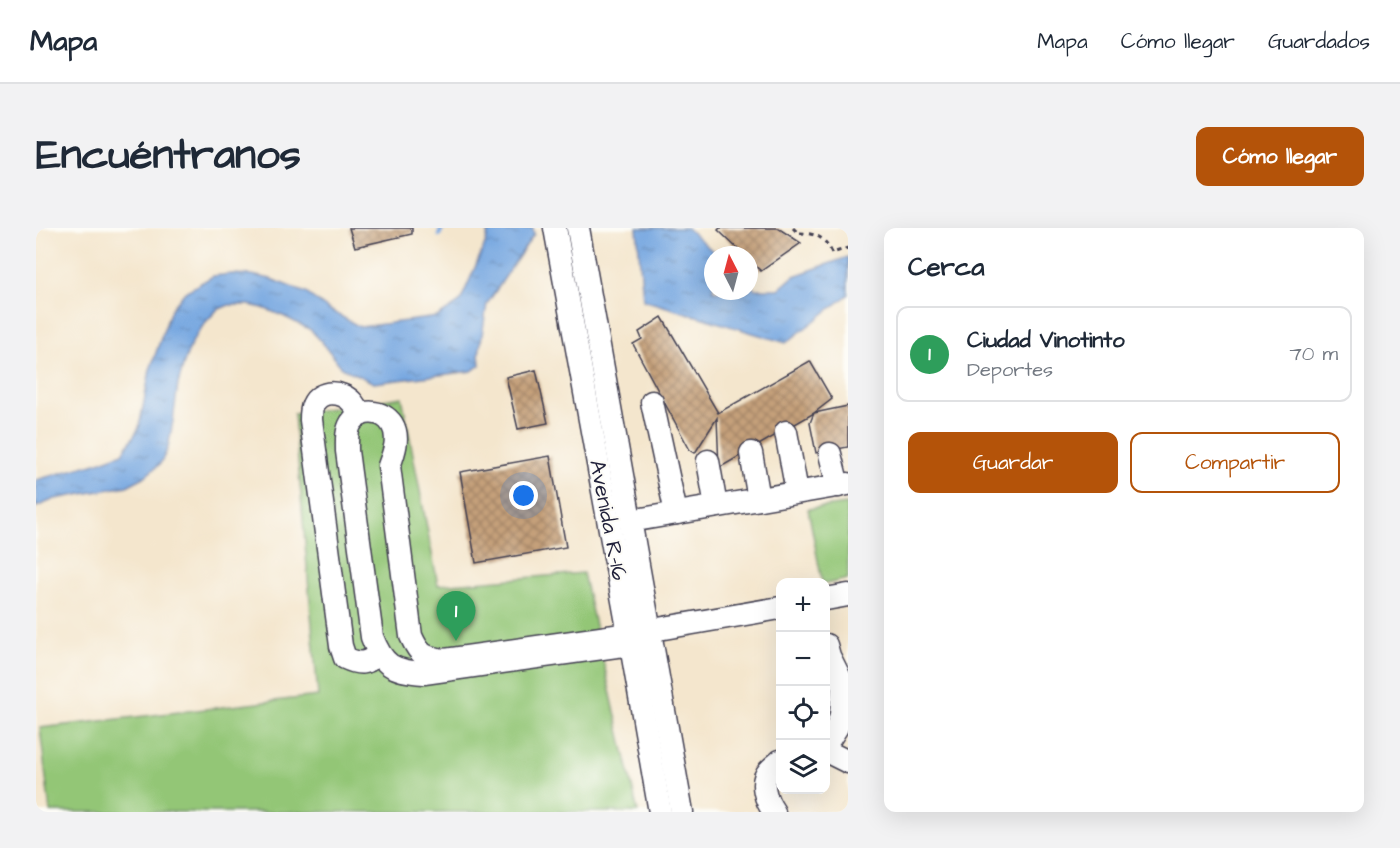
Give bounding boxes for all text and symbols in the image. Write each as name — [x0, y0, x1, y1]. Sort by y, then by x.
text: Mapa — [30, 22, 97, 61]
text: Mapa — [1037, 27, 1088, 56]
text: Cómo llegar — [1121, 27, 1235, 56]
text: Guardados — [1268, 27, 1370, 56]
text: Encuéntranos — [36, 127, 301, 185]
button: Cómo llegar — [1196, 127, 1364, 186]
north arrow — [704, 246, 758, 300]
text: Cerca — [908, 249, 985, 285]
text: Ciudad Vinotinto — [967, 325, 1125, 356]
text: 1 — [928, 340, 931, 368]
text: 70 m — [1290, 340, 1338, 368]
text: Deportes — [967, 356, 1053, 384]
button: Guardar — [908, 432, 1118, 493]
button: Compartir — [1130, 432, 1340, 493]
street label: Avenida R-16 — [581, 457, 635, 583]
your location — [509, 481, 538, 510]
map controls — [776, 578, 830, 794]
button: + — [776, 578, 830, 632]
pin: 1 — [436, 592, 476, 641]
button: − — [776, 632, 830, 686]
button: locate — [776, 686, 830, 740]
button: layers — [776, 740, 830, 794]

